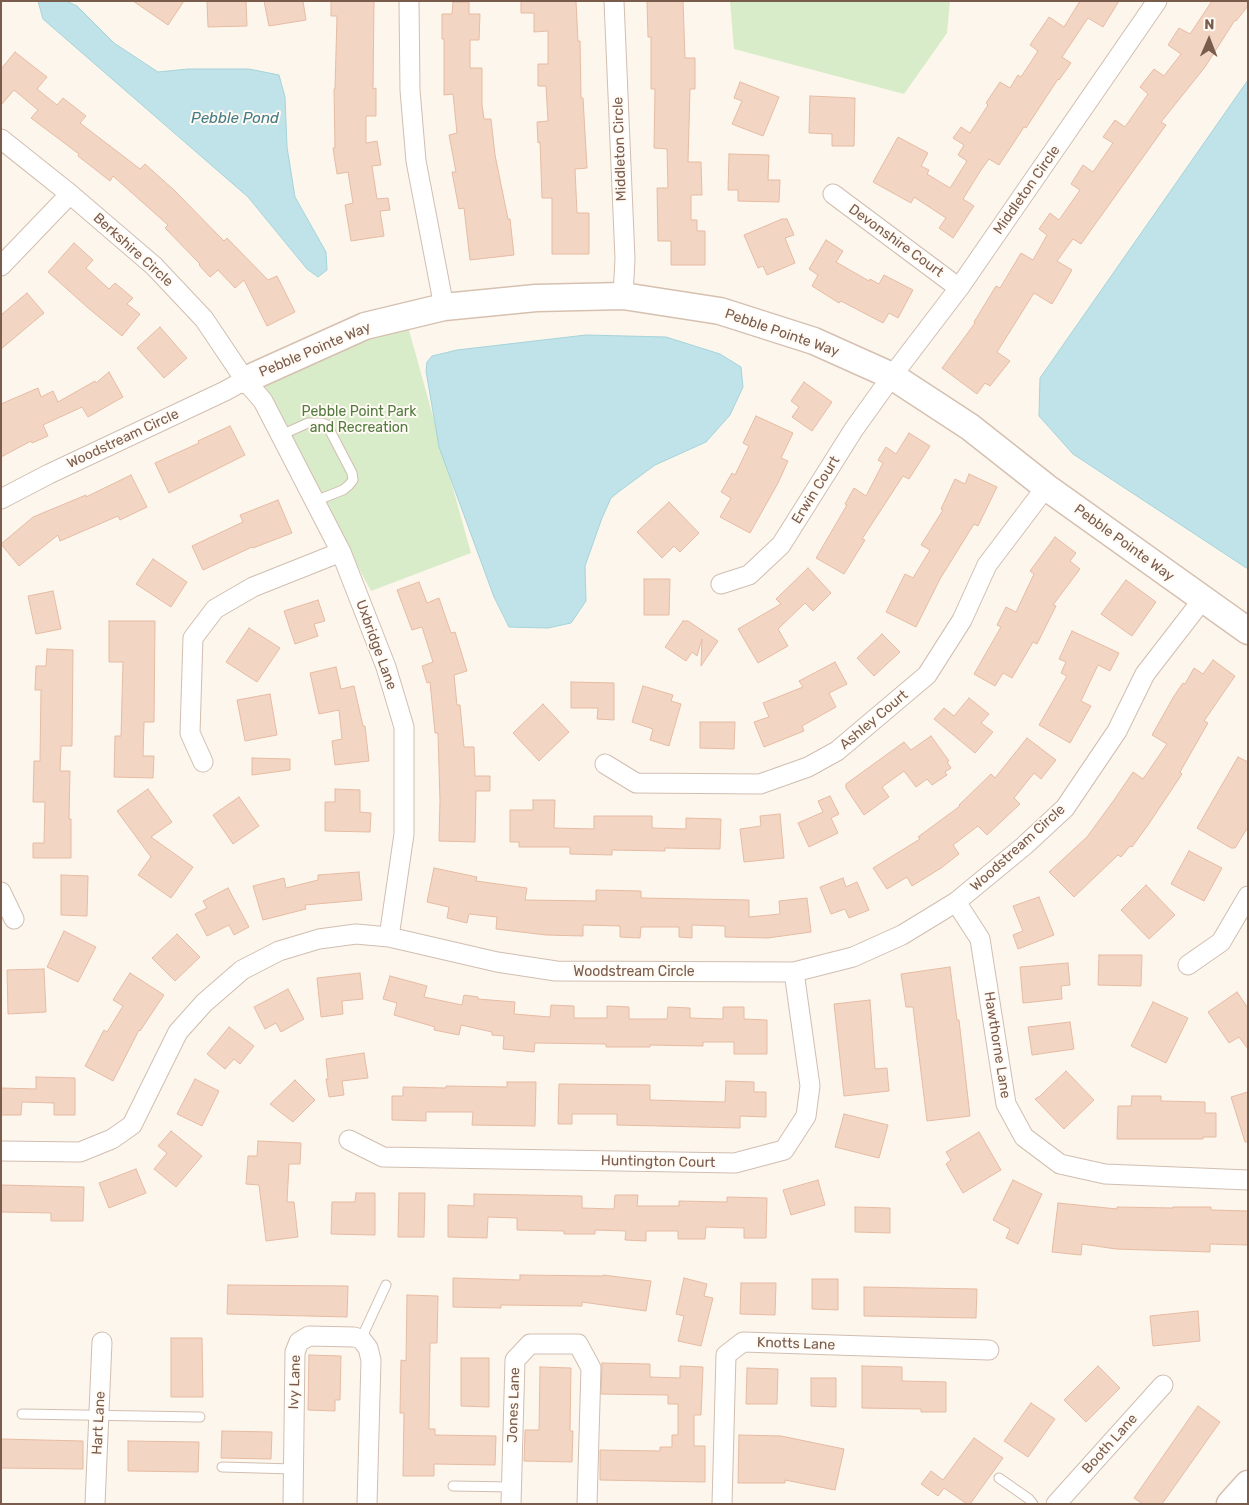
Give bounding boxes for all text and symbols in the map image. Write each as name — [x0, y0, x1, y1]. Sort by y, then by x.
north arrow — [1184, 15, 1234, 65]
text: N — [1204, 16, 1214, 33]
street label: Middleton Circle — [610, 96, 630, 202]
water label: Pebble Pond — [191, 110, 279, 128]
street label: Middleton Circle — [990, 142, 1064, 238]
street label: Devonshire Court — [845, 201, 947, 281]
street label: Berkshire Circle — [89, 210, 177, 290]
street label: Pebble Pointe Way — [723, 306, 841, 360]
street label: Pebble Pointe Way — [257, 319, 373, 381]
park label: Pebble Point Park and Recreation — [302, 404, 416, 437]
street label: Woodstream Circle — [64, 406, 182, 472]
street label: Erwin Court — [788, 453, 844, 527]
street label: Pebble Pointe Way — [1071, 501, 1177, 585]
street label: Uxbridge Lane — [352, 598, 400, 692]
street label: Ashley Court — [837, 687, 911, 753]
street label: Woodstream Circle — [967, 801, 1069, 895]
street label: Woodstream Circle — [573, 964, 695, 980]
street label: Hawthorne Lane — [980, 990, 1014, 1100]
street label: Huntington Court — [601, 1153, 715, 1171]
street label: Knotts Lane — [757, 1334, 835, 1354]
street label: Ivy Lane — [286, 1354, 304, 1410]
street label: Jones Lane — [504, 1367, 524, 1443]
street label: Hart Lane — [89, 1391, 109, 1455]
street label: Booth Lane — [1079, 1411, 1141, 1477]

